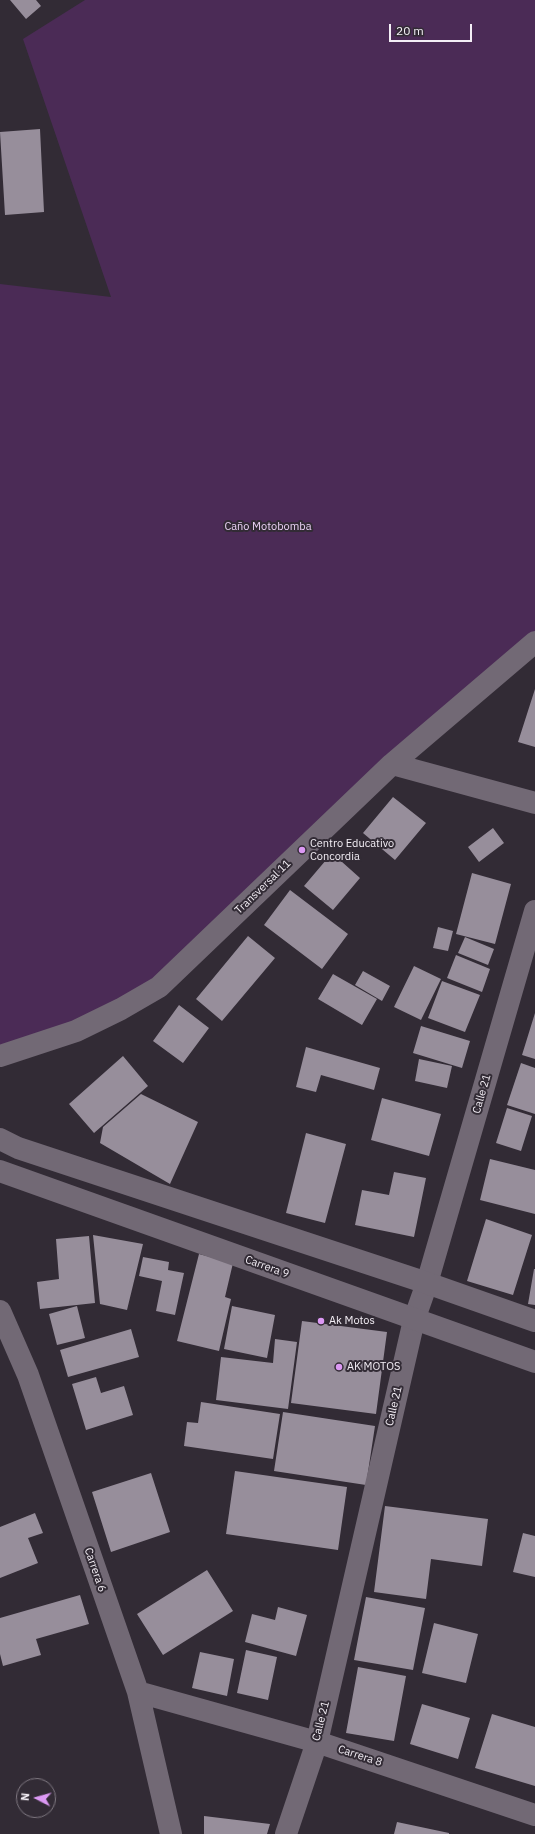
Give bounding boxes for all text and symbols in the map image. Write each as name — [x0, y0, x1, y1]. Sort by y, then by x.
scale bar — [391, 16, 474, 42]
text: 20 m — [396, 23, 424, 38]
park label: Caño Motobomba — [224, 520, 312, 534]
place label: Centro Educativo Concordia — [310, 837, 394, 863]
marker: Centro Educativo Concordia — [297, 845, 307, 855]
street label: Transversal 11 — [232, 857, 294, 917]
street label: Calle 21 — [470, 1073, 494, 1115]
street label: Carrera 9 — [243, 1253, 291, 1281]
place label: Ak Motos — [329, 1314, 375, 1328]
marker: Ak Motos — [316, 1316, 326, 1326]
place label: AK MOTOS — [347, 1360, 400, 1374]
marker: AK MOTOS — [334, 1362, 344, 1372]
street label: Calle 21 — [383, 1385, 405, 1427]
street label: Carrera 6 — [81, 1546, 109, 1594]
street label: Calle 21 — [310, 1700, 332, 1742]
street label: Carrera 8 — [336, 1743, 384, 1769]
north arrow — [16, 1778, 56, 1818]
text: N — [18, 1792, 32, 1802]

